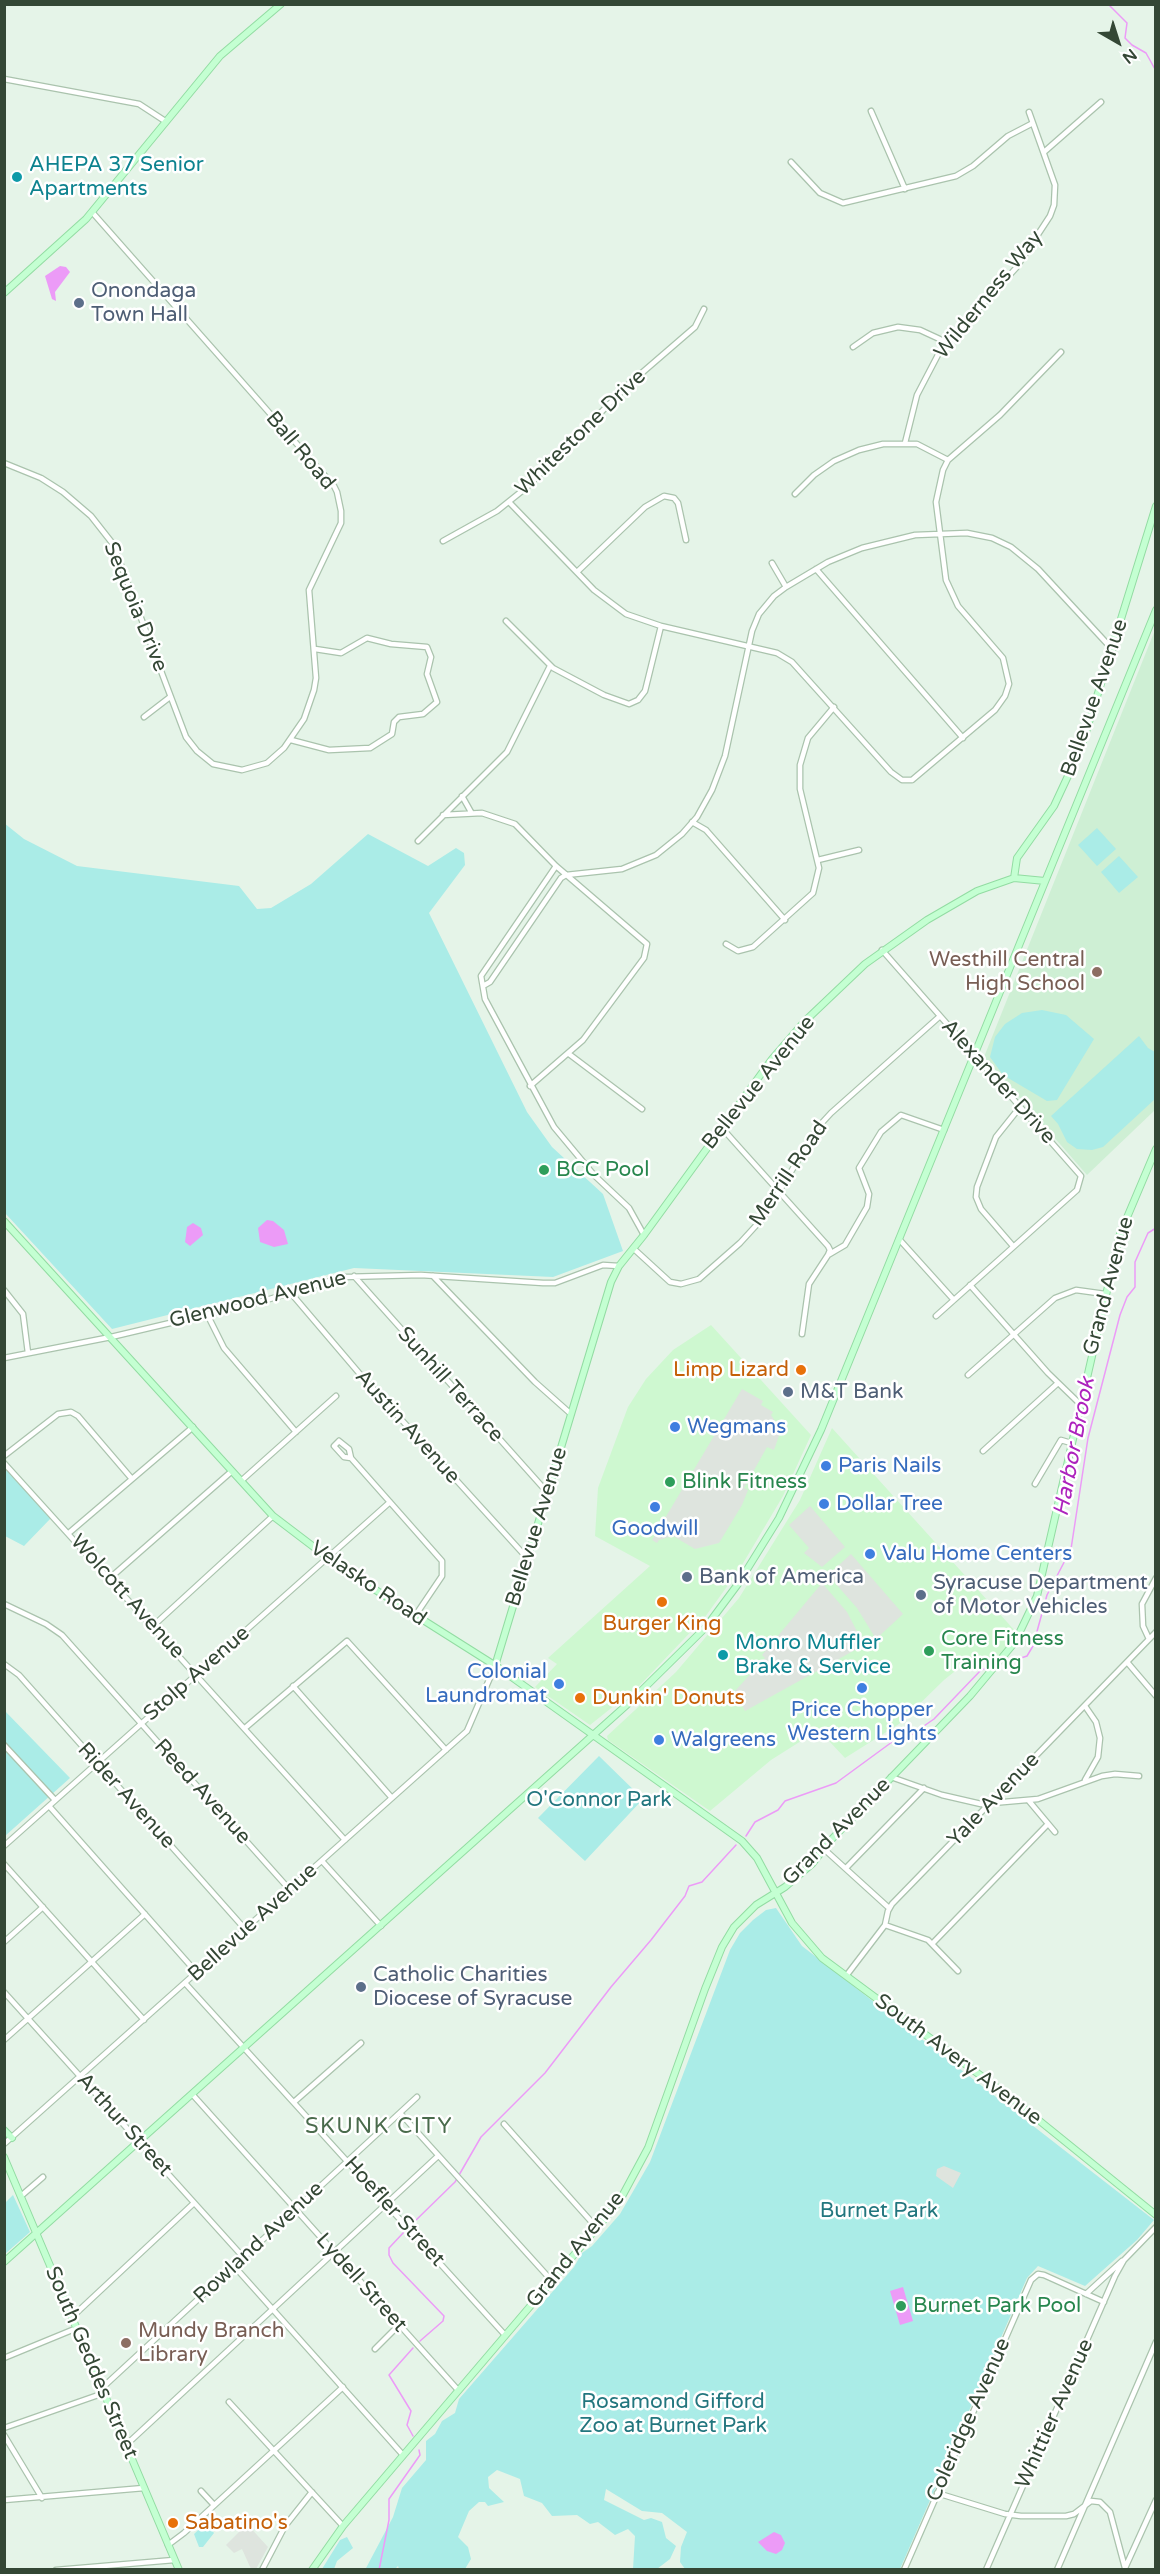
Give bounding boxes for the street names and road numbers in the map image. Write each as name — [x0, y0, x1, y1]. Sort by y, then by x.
street label: Wilderness Way — [929, 226, 1049, 364]
street label: Whitestone Drive — [511, 364, 651, 502]
street label: Ball Road — [260, 406, 340, 496]
street label: Sequoia Drive — [97, 538, 173, 676]
street label: Bellevue Avenue — [1056, 616, 1134, 780]
street label: Bellevue Avenue — [697, 1011, 821, 1155]
street label: Alexander Drive — [935, 1015, 1061, 1149]
street label: Merrill Road — [744, 1116, 834, 1232]
street label: Grand Avenue — [1078, 1214, 1140, 1358]
street label: Glenwood Avenue — [167, 1266, 349, 1334]
street label: Sunhill Terrace — [392, 1322, 508, 1448]
street label: Austin Avenue — [349, 1365, 465, 1489]
street label: Bellevue Avenue — [501, 1444, 573, 1610]
street label: Wolcott Avenue — [65, 1530, 189, 1664]
street label: Velasko Road — [305, 1536, 431, 1632]
street label: Stolp Avenue — [139, 1621, 255, 1727]
street label: Reed Avenue — [148, 1734, 256, 1850]
street label: Rider Avenue — [72, 1738, 180, 1854]
street label: Yale Avenue — [943, 1748, 1045, 1852]
street label: Grand Avenue — [778, 1773, 896, 1891]
street label: Bellevue Avenue — [183, 1858, 323, 1988]
street label: South Avery Avenue — [870, 1989, 1046, 2131]
street label: Arthur Street — [71, 2068, 177, 2182]
street label: Hoefler Street — [338, 2152, 450, 2272]
street label: Rowland Avenue — [189, 2177, 329, 2309]
street label: Grand Avenue — [521, 2187, 631, 2313]
street label: Lydell Street — [310, 2228, 412, 2338]
street label: South Geddes Street — [39, 2263, 143, 2463]
street label: Coleridge Avenue — [922, 2334, 1016, 2506]
street label: Whittier Avenue — [1011, 2335, 1099, 2493]

